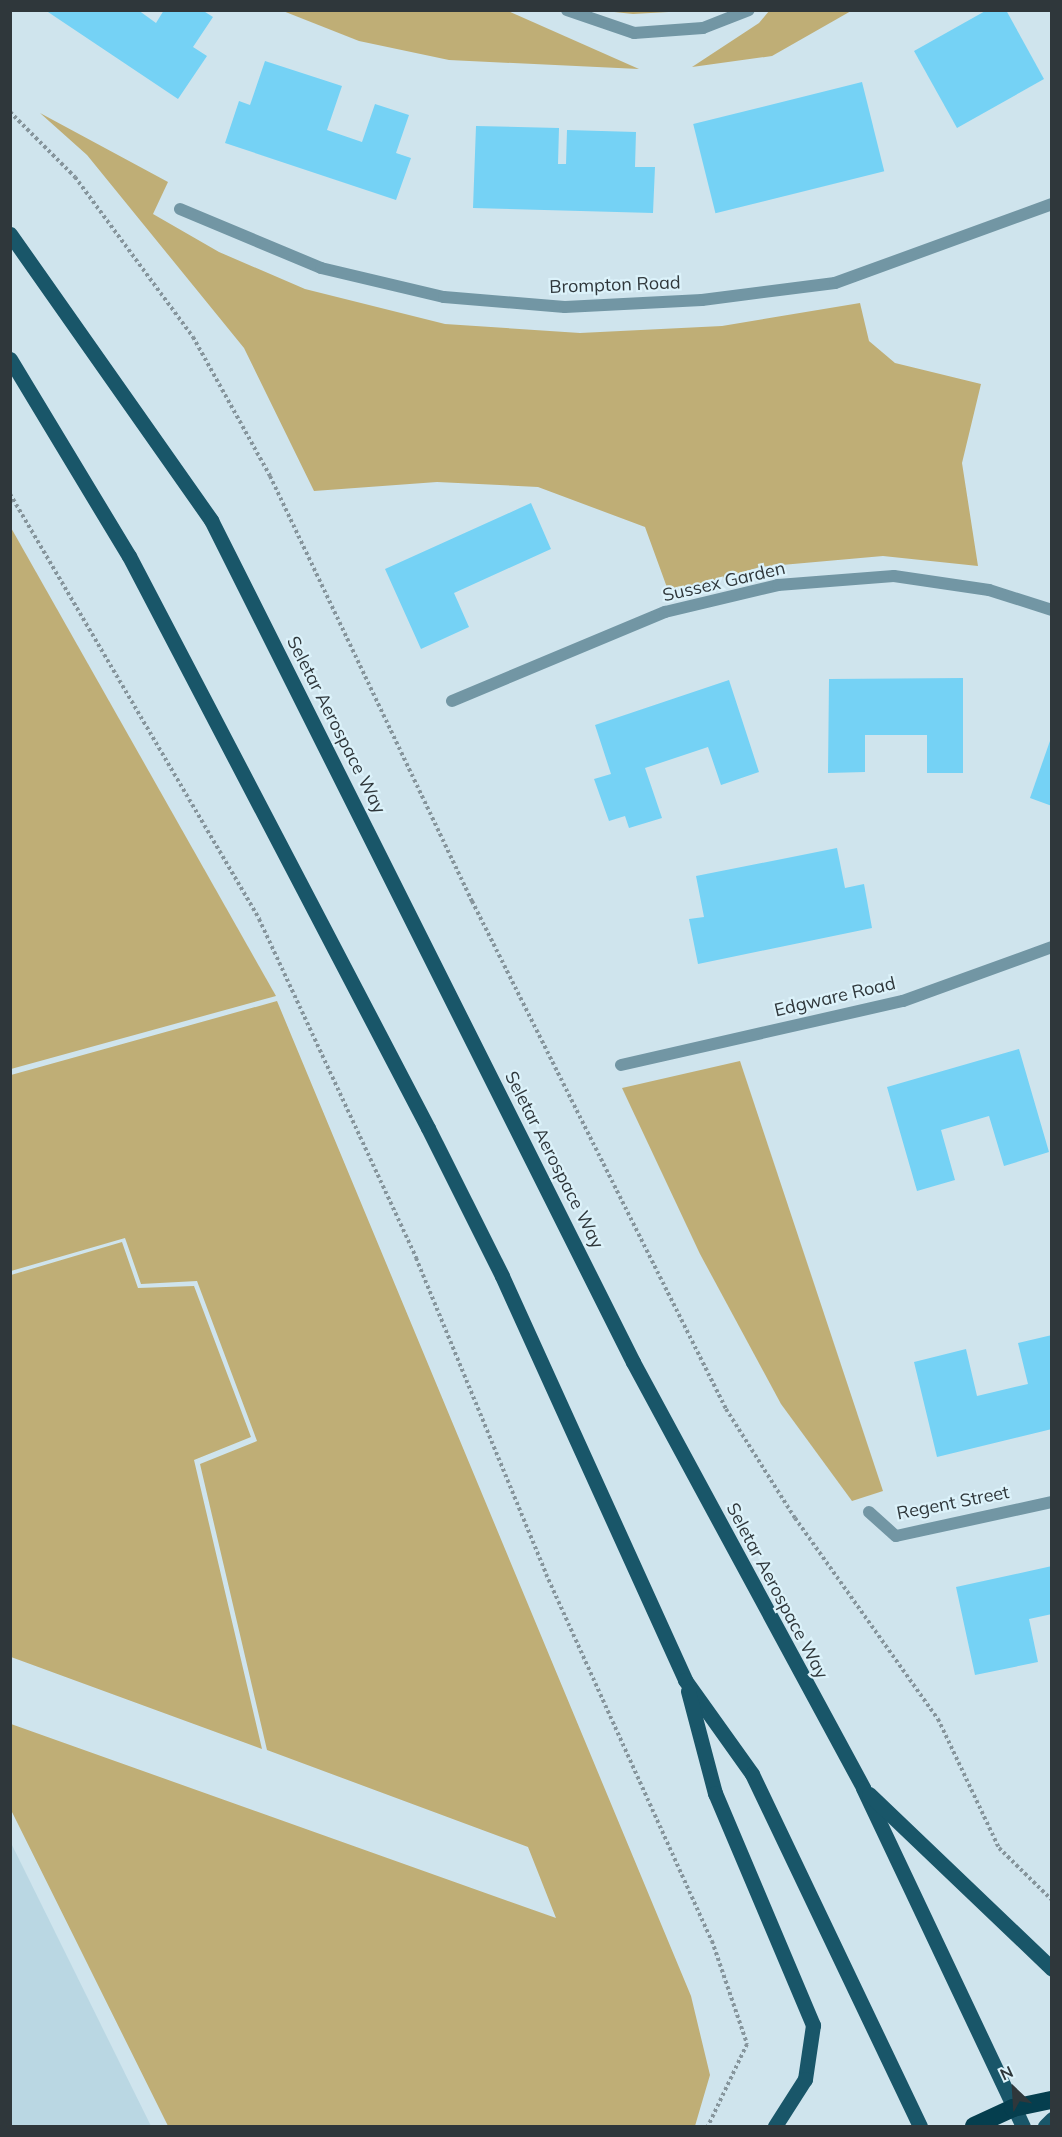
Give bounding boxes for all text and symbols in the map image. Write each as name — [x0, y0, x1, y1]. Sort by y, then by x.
street label: Brompton Road — [549, 272, 681, 298]
street label: Sussex Garden — [661, 557, 787, 607]
street label: Seletar Aerospace Way — [282, 633, 390, 817]
street label: Edgware Road — [772, 973, 898, 1021]
street label: Seletar Aerospace Way — [500, 1068, 608, 1252]
street label: Regent Street — [895, 1482, 1011, 1524]
street label: Seletar Aerospace Way — [721, 1499, 833, 1683]
north arrow — [984, 2059, 1044, 2119]
text: N — [997, 2061, 1016, 2084]

